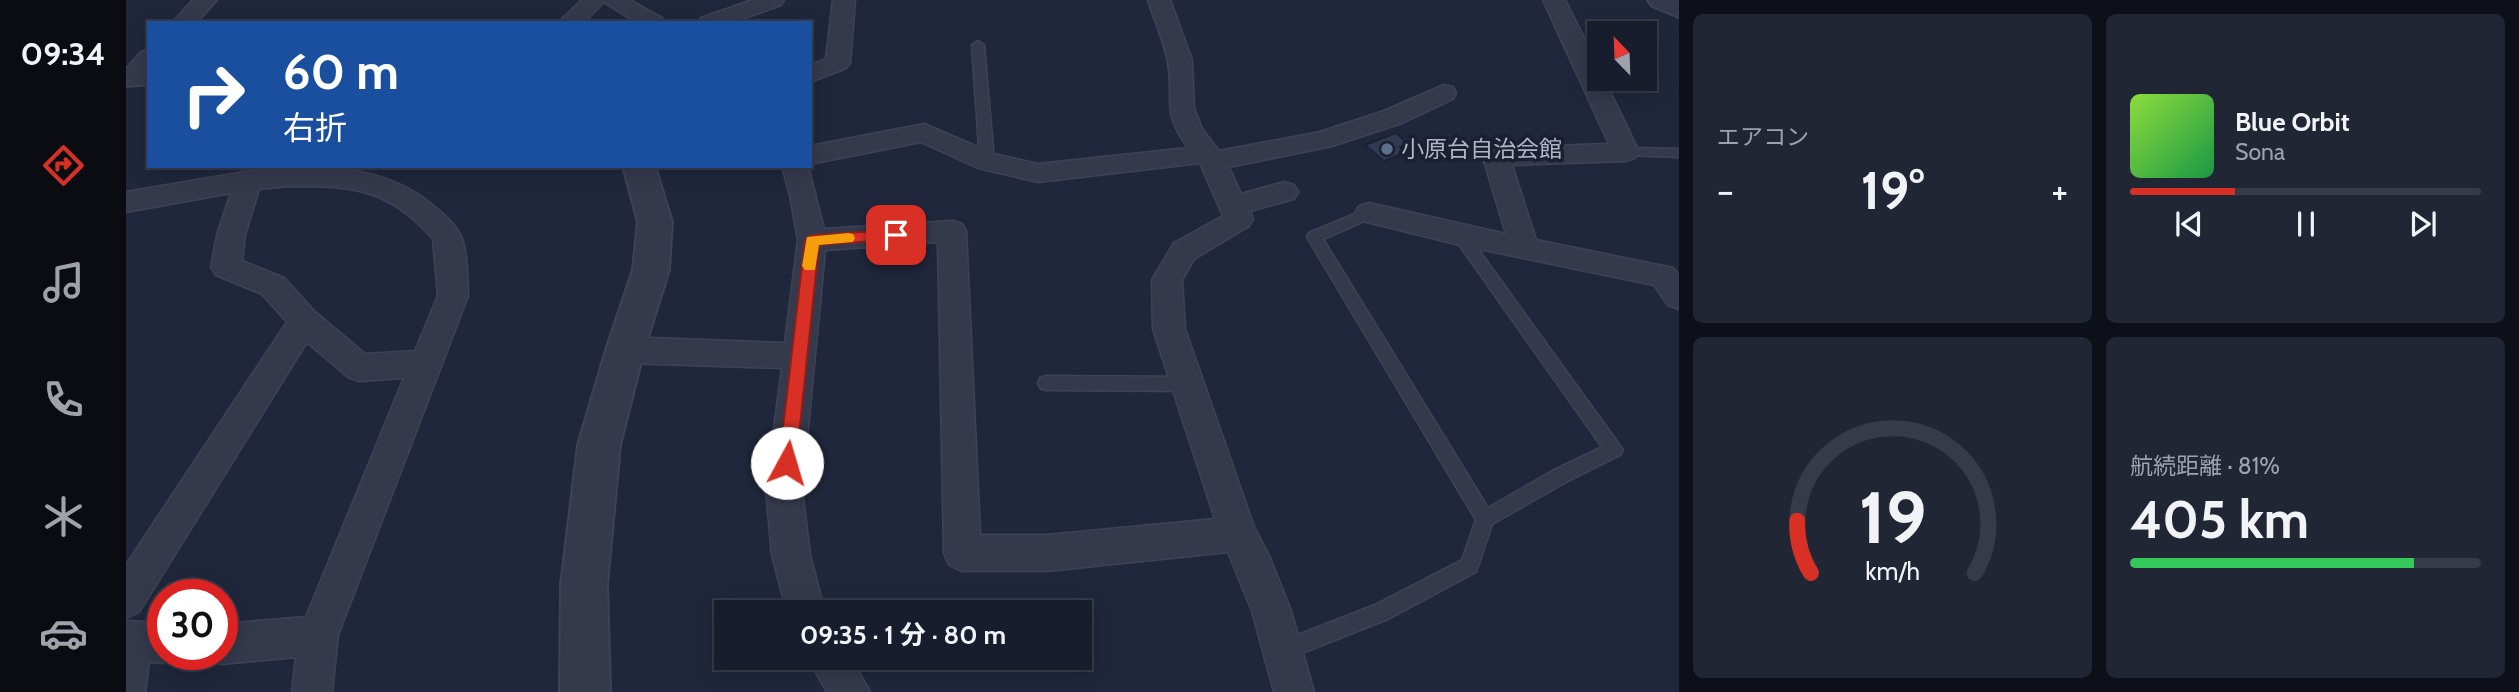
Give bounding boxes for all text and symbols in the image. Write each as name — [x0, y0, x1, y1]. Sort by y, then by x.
north arrow — [1587, 21, 1657, 91]
map controls — [1587, 21, 1657, 91]
text: 09:34 — [21, 34, 105, 73]
text: 60 m — [283, 42, 399, 101]
icon: right — [168, 49, 259, 140]
text: Blue Orbit — [2235, 106, 2350, 138]
text: 右折 — [283, 108, 347, 147]
text: エアコン — [1717, 123, 1809, 151]
place label: 小原台自治会館 — [1401, 135, 1562, 163]
text: Sona — [2235, 138, 2285, 166]
icon: directions — [39, 141, 88, 190]
marker: 小原台自治会館 — [1379, 141, 1395, 157]
text: 19° — [1861, 159, 1924, 222]
text: − — [1717, 167, 1734, 214]
text: + — [2051, 167, 2068, 214]
pin — [866, 205, 926, 265]
icon: previous — [2170, 205, 2208, 243]
icon: pause — [2287, 205, 2325, 243]
icon: next — [2404, 205, 2442, 243]
icon: arrive — [877, 216, 915, 254]
icon: music — [39, 258, 88, 307]
icon: phone — [39, 375, 88, 424]
position arrow — [750, 426, 824, 500]
text: 航続距離 · 81% — [2130, 452, 2280, 480]
text: 19 — [1859, 474, 1926, 562]
text: 405 km — [2130, 488, 2309, 551]
icon: climate — [39, 492, 88, 541]
text: km/h — [1865, 556, 1920, 586]
speed limit sign: 30 — [147, 579, 238, 670]
icon: car — [39, 609, 88, 658]
text: 09:35 · 1 分 · 80 m — [800, 619, 1006, 651]

